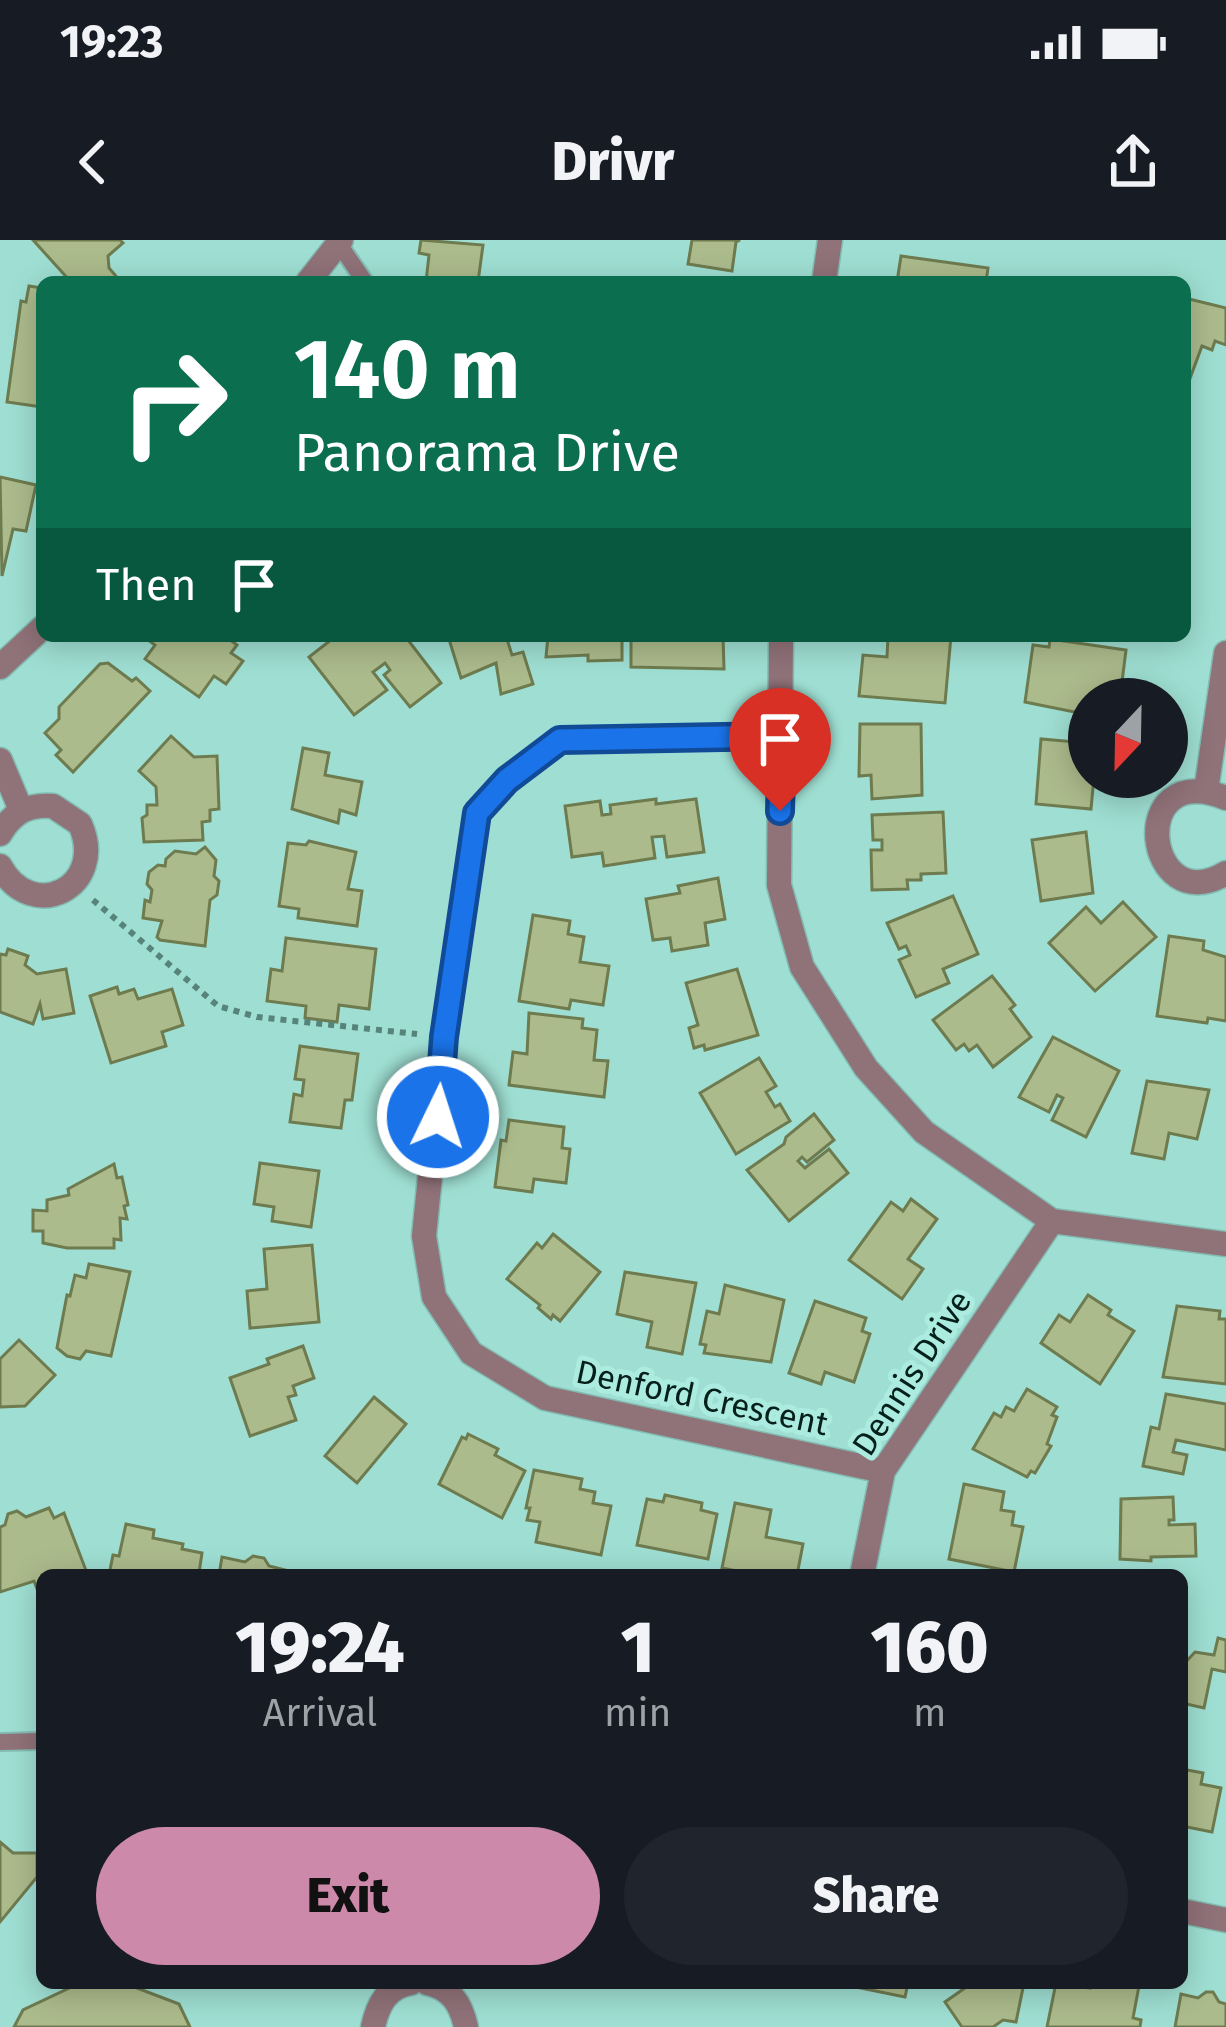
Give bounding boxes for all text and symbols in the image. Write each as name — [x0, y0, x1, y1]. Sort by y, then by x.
text: 19:23 — [60, 15, 163, 69]
icon: back — [60, 129, 126, 195]
icon: share — [1100, 129, 1166, 195]
text: Drivr — [552, 130, 674, 194]
text: 140 m — [294, 319, 520, 420]
icon: right — [96, 324, 252, 480]
text: Panorama Drive — [294, 421, 680, 485]
icon: arrive — [221, 552, 287, 618]
text: Then — [96, 558, 197, 612]
north arrow — [1068, 678, 1188, 798]
map controls — [1068, 678, 1188, 798]
pin — [729, 688, 831, 811]
icon: arrive — [747, 706, 813, 772]
position arrow — [375, 1054, 501, 1180]
street label: Dennis Drive — [844, 1283, 980, 1463]
street label: Denford Crescent — [573, 1352, 832, 1444]
text: 19:24 — [235, 1605, 405, 1691]
text: 1 — [621, 1605, 655, 1691]
text: 160 — [871, 1605, 989, 1691]
text: Arrival — [263, 1690, 377, 1736]
text: min — [604, 1690, 671, 1736]
text: m — [913, 1690, 946, 1736]
button: Exit — [96, 1827, 600, 1965]
button: Share — [624, 1827, 1128, 1965]

